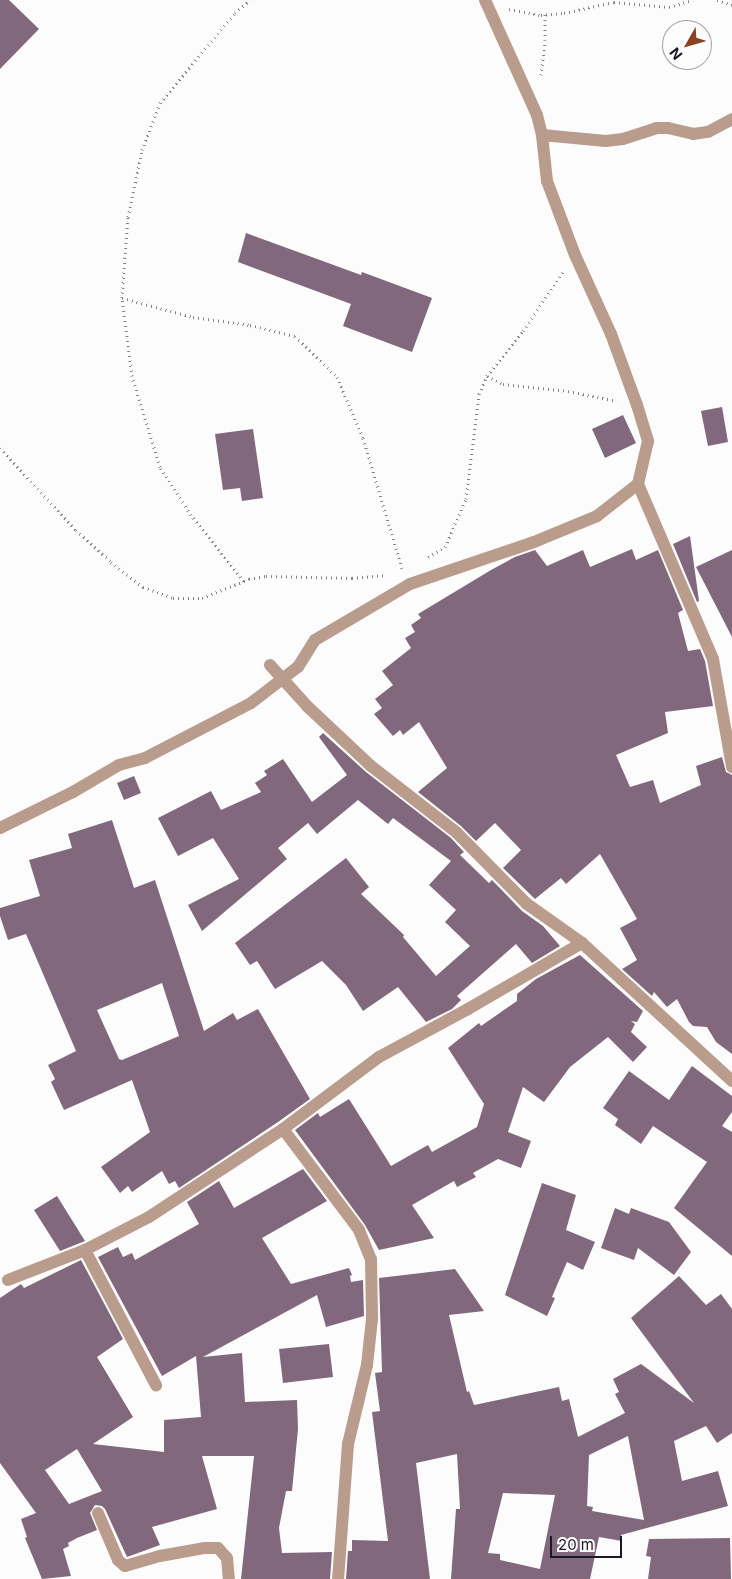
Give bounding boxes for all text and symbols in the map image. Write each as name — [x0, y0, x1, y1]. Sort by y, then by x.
north arrow — [662, 20, 712, 70]
text: N — [666, 44, 686, 63]
scale bar — [552, 1526, 624, 1558]
text: 20 m — [558, 1535, 594, 1554]

